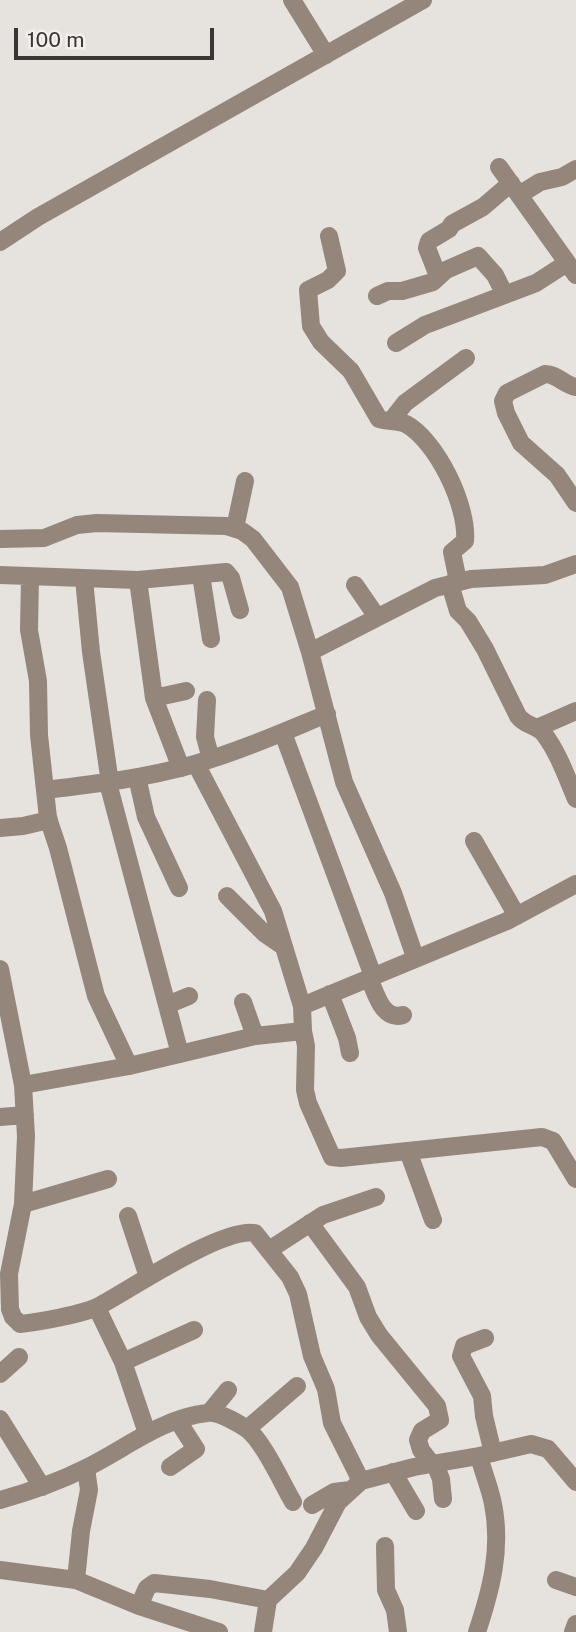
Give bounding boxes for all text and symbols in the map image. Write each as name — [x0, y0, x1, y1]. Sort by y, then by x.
scale bar — [18, 14, 217, 58]
text: 100 m — [27, 27, 84, 52]

